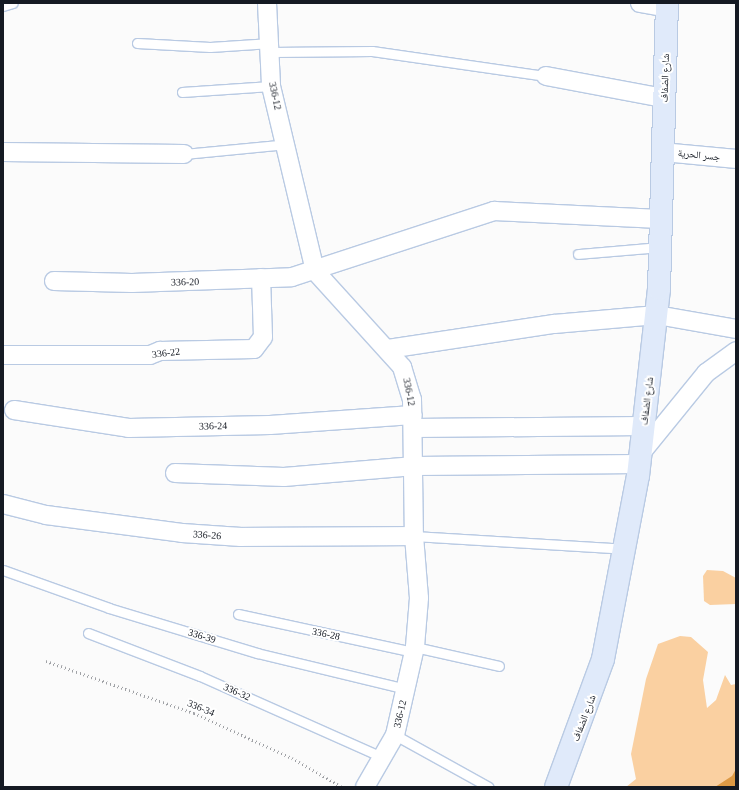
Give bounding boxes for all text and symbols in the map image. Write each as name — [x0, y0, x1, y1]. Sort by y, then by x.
street label: شارع الضفاف — [658, 53, 672, 103]
street label: 336-12 — [266, 81, 284, 111]
street label: جسر الحرية — [677, 147, 721, 163]
street label: 336-20 — [171, 276, 199, 288]
street label: 336-22 — [151, 345, 181, 361]
street label: شارع الضفاف — [638, 376, 656, 426]
street label: 336-12 — [400, 377, 418, 407]
street label: 336-24 — [199, 420, 227, 432]
street label: 336-26 — [192, 528, 222, 542]
street label: 336-28 — [311, 625, 341, 643]
street label: 336-39 — [187, 626, 217, 646]
street label: 336-32 — [222, 681, 252, 703]
street label: شارع الضفاف — [570, 693, 598, 743]
street label: 336-34 — [186, 697, 216, 719]
street label: 336-12 — [391, 699, 409, 729]

